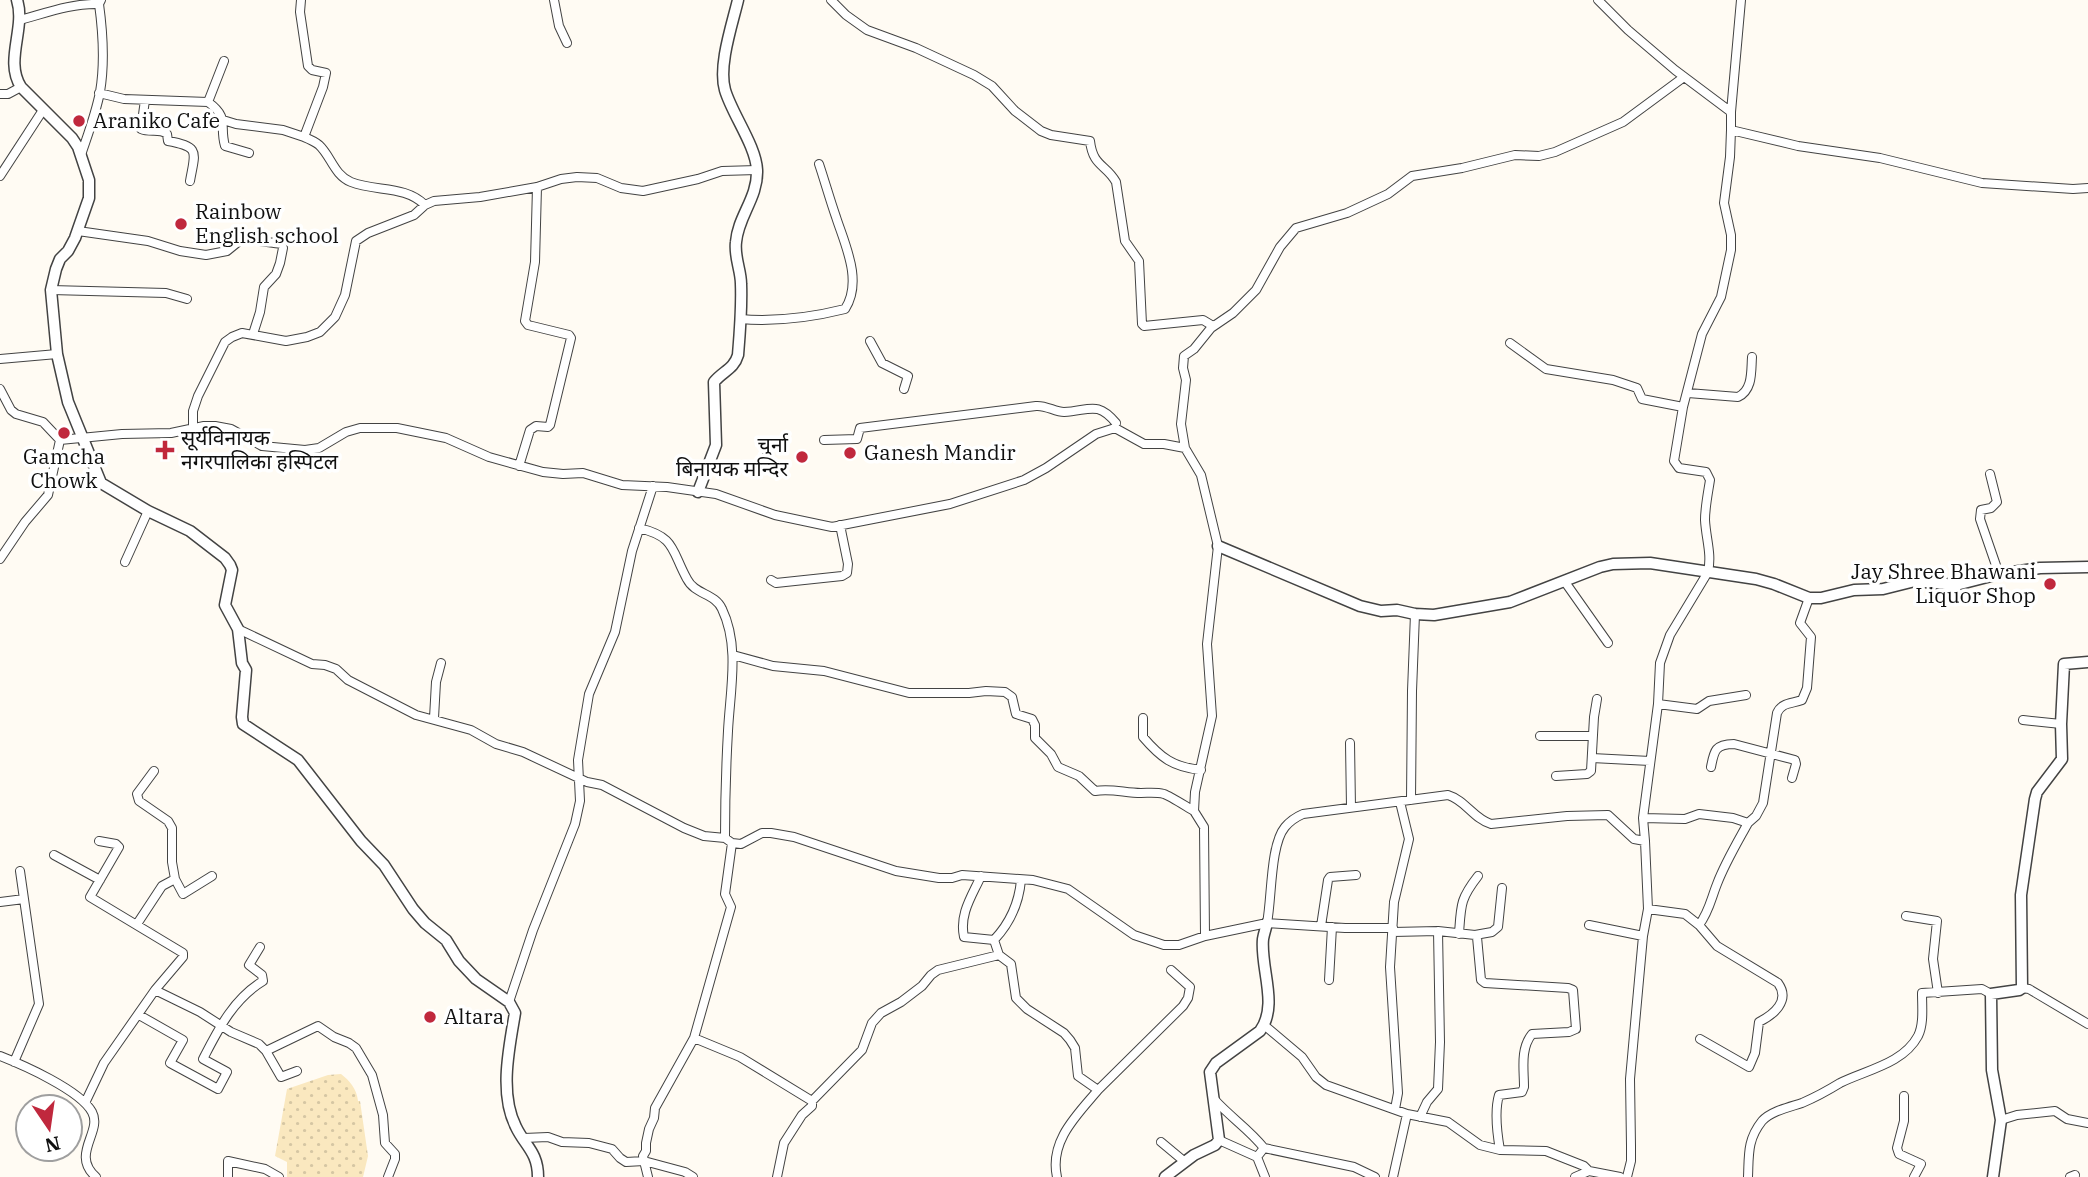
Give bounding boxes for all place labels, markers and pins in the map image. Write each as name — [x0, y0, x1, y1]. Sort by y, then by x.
place label: Araniko Cafe — [93, 106, 220, 134]
marker: Araniko Cafe — [71, 113, 87, 129]
place label: Rainbow English school — [195, 197, 339, 249]
marker: Rainbow English school — [173, 216, 189, 232]
place label: सूर्यविनायक नगरपालिका हस्पिटल — [181, 423, 339, 475]
marker: Gamcha Chowk — [56, 425, 72, 441]
place label: चुर्ना बिनायक मन्दिर — [676, 430, 789, 482]
place label: Ganesh Mandir — [864, 438, 1016, 466]
marker: सूर्यविनायक नगरपालिका हस्पिटल — [155, 440, 175, 460]
place label: Gamcha Chowk — [23, 442, 105, 494]
marker: Ganesh Mandir — [842, 445, 858, 461]
marker: चुर्ना बिनायक मन्दिर — [794, 449, 810, 465]
place label: Jay Shree Bhawani Liquor Shop — [1851, 557, 2036, 609]
marker: Jay Shree Bhawani Liquor Shop — [2042, 576, 2058, 592]
place label: Altara — [444, 1002, 504, 1030]
marker: Altara — [422, 1009, 438, 1025]

